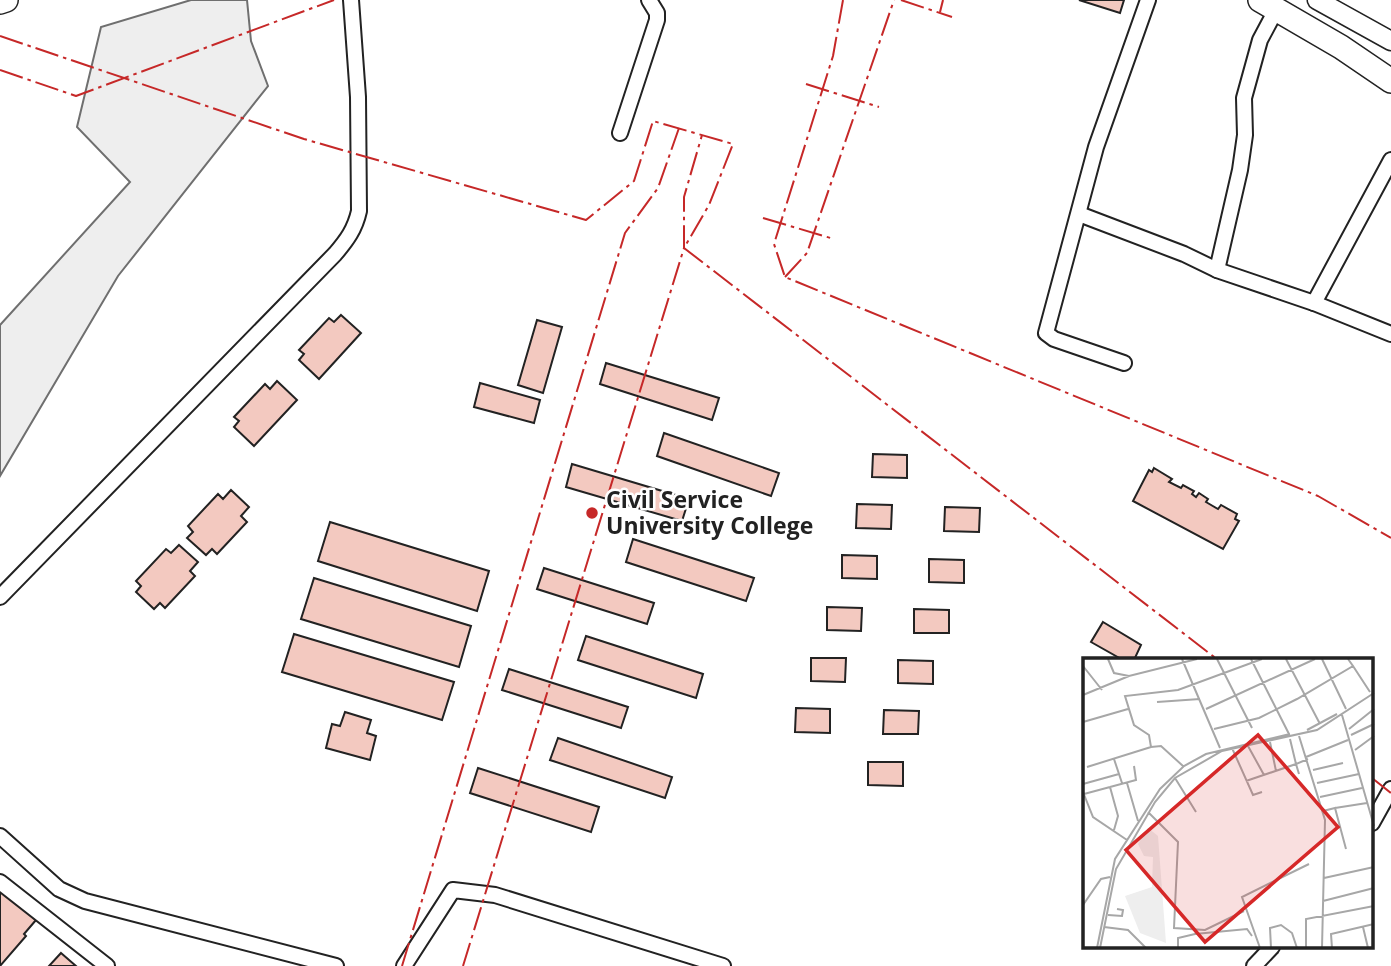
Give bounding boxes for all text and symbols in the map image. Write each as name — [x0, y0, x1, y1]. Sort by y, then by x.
place label: Civil Service University College — [606, 483, 813, 541]
marker: Civil Service University College — [584, 505, 600, 521]
inset map — [1083, 658, 1374, 948]

